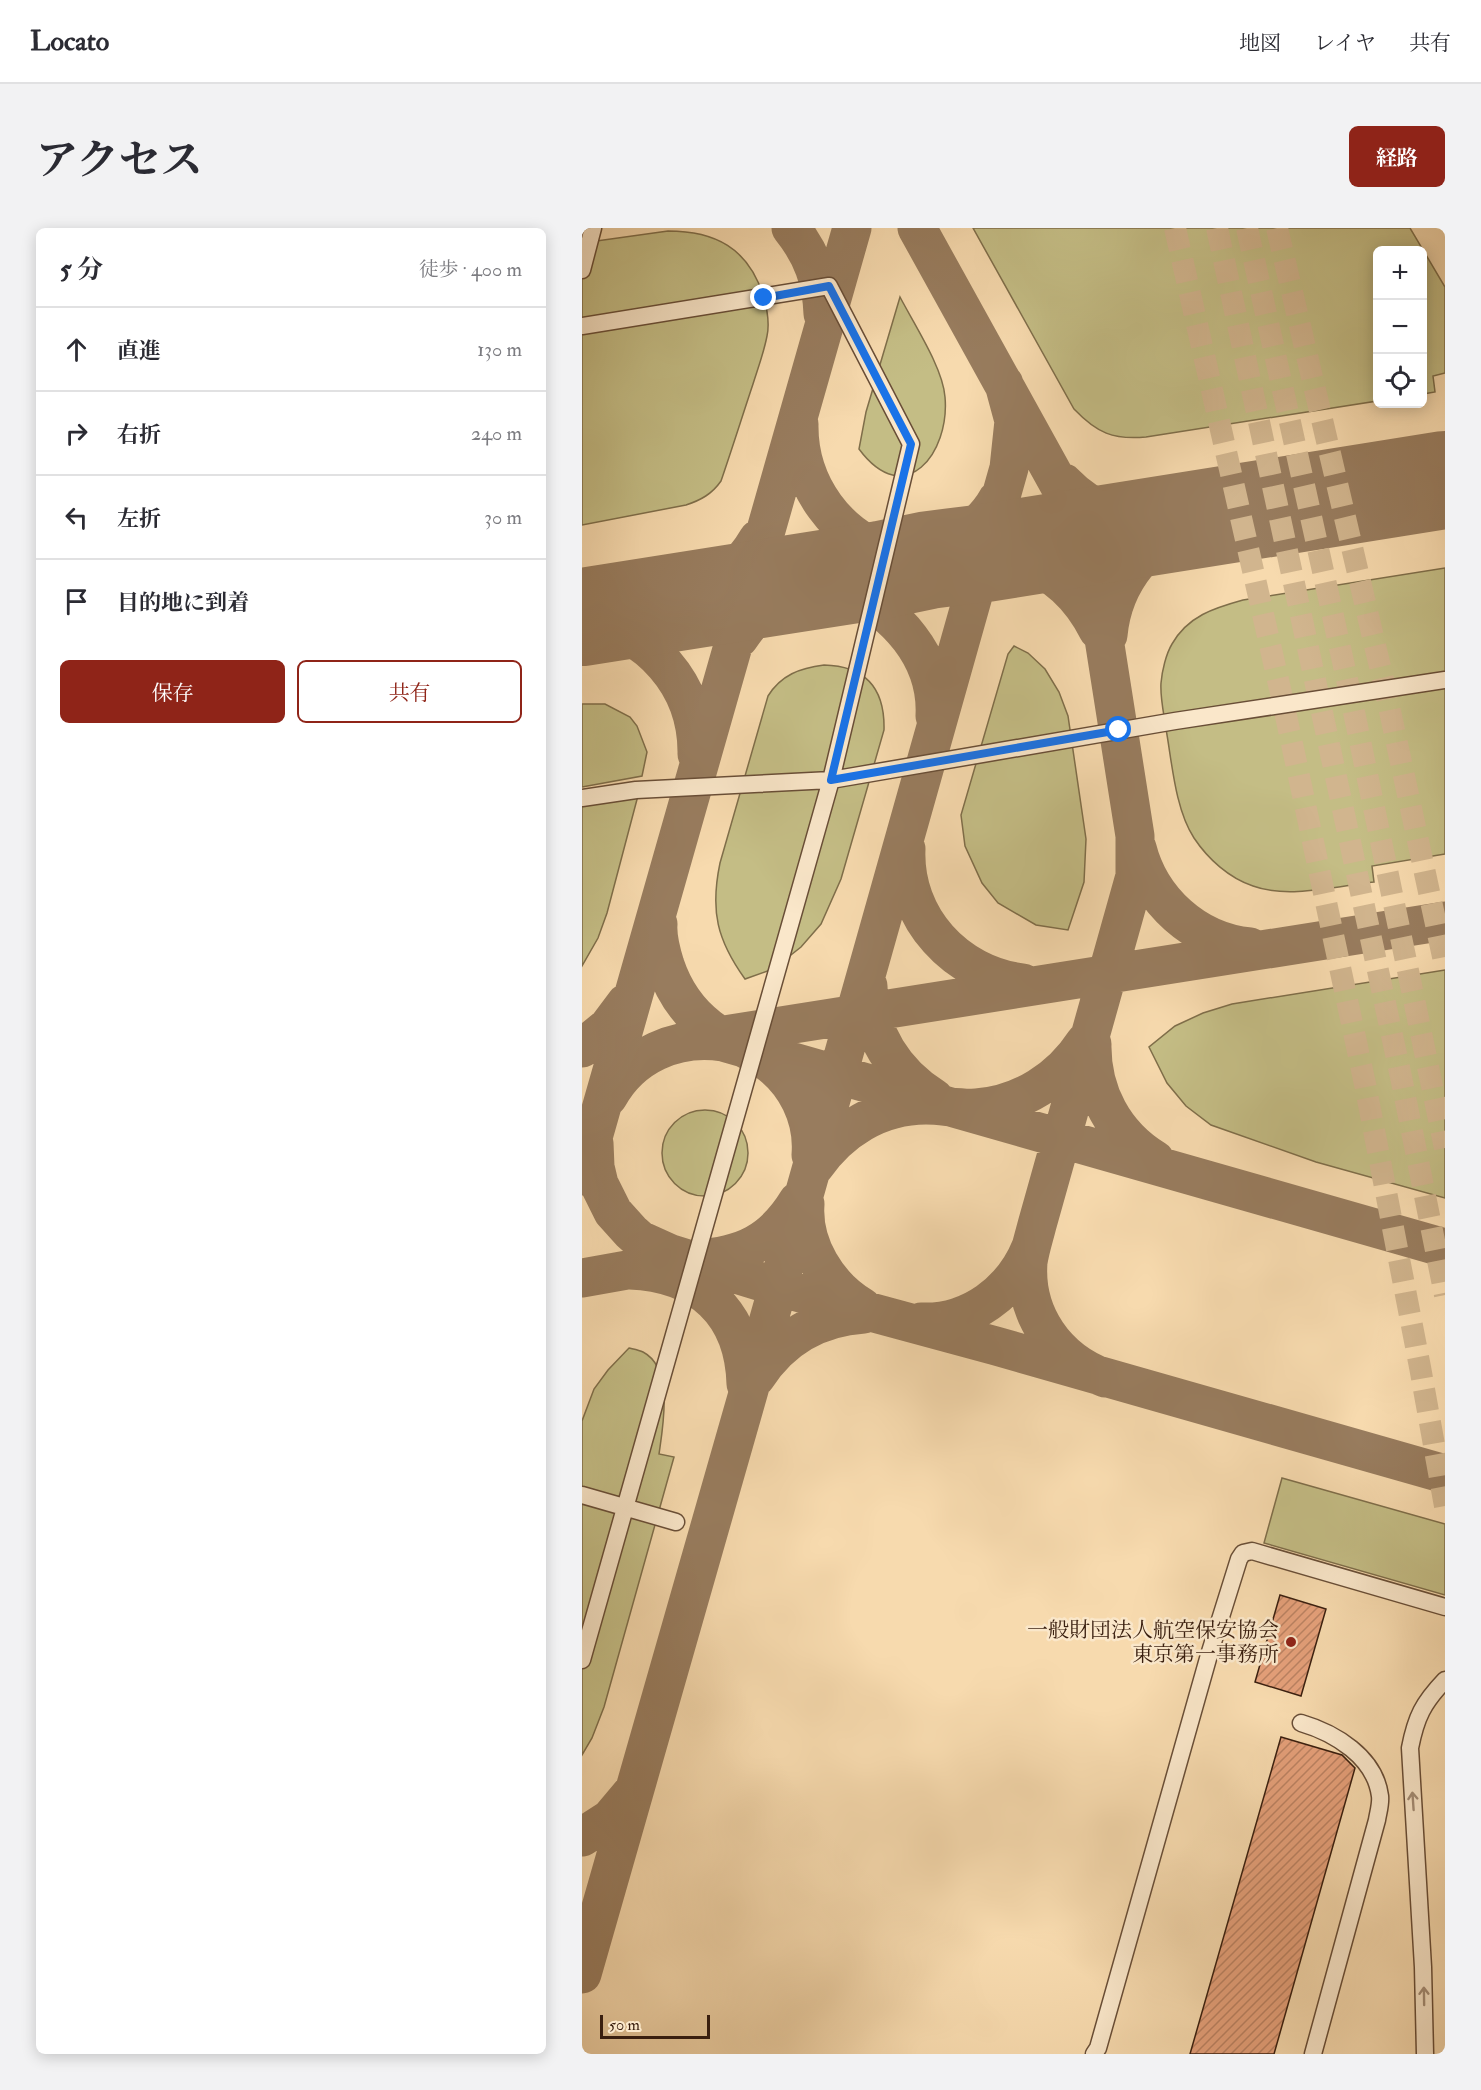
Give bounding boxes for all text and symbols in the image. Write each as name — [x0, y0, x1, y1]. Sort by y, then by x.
text: Locato — [30, 24, 109, 59]
text: 地図 — [1239, 30, 1281, 57]
text: レイヤ — [1314, 30, 1376, 57]
text: 共有 — [1409, 30, 1451, 57]
button: 経路 — [1349, 126, 1445, 187]
text: アクセス — [36, 135, 203, 187]
map controls — [1373, 246, 1427, 408]
button: + — [1373, 246, 1427, 300]
text: 5 分 — [60, 254, 103, 286]
text: 徒歩 · 400 m — [419, 257, 522, 282]
route end — [750, 284, 776, 310]
button: − — [1373, 300, 1427, 354]
icon: ahead — [60, 333, 93, 366]
text: 直進 — [117, 337, 161, 365]
text: 130 m — [477, 337, 522, 362]
button: locate — [1373, 354, 1427, 408]
icon: right — [60, 417, 93, 450]
text: 右折 — [117, 421, 161, 449]
text: 240 m — [471, 421, 522, 446]
icon: left — [60, 501, 93, 534]
text: 左折 — [117, 505, 161, 533]
text: 30 m — [484, 505, 522, 530]
icon: arrive — [60, 585, 93, 618]
text: 目的地に到着 — [117, 589, 249, 617]
button: 保存 — [60, 660, 285, 723]
button: 共有 — [297, 660, 522, 723]
route start — [1105, 716, 1131, 742]
place label: 一般財団法人航空保安協会 東京第一事務所 — [1027, 1617, 1279, 1668]
marker: 一般財団法人航空保安協会 東京第一事務所 — [1284, 1635, 1298, 1649]
one-way arrow — [1408, 1791, 1419, 1811]
one-way arrow — [1418, 1986, 1430, 2006]
scale bar — [600, 2012, 710, 2040]
text: 50 m — [609, 2015, 640, 2035]

